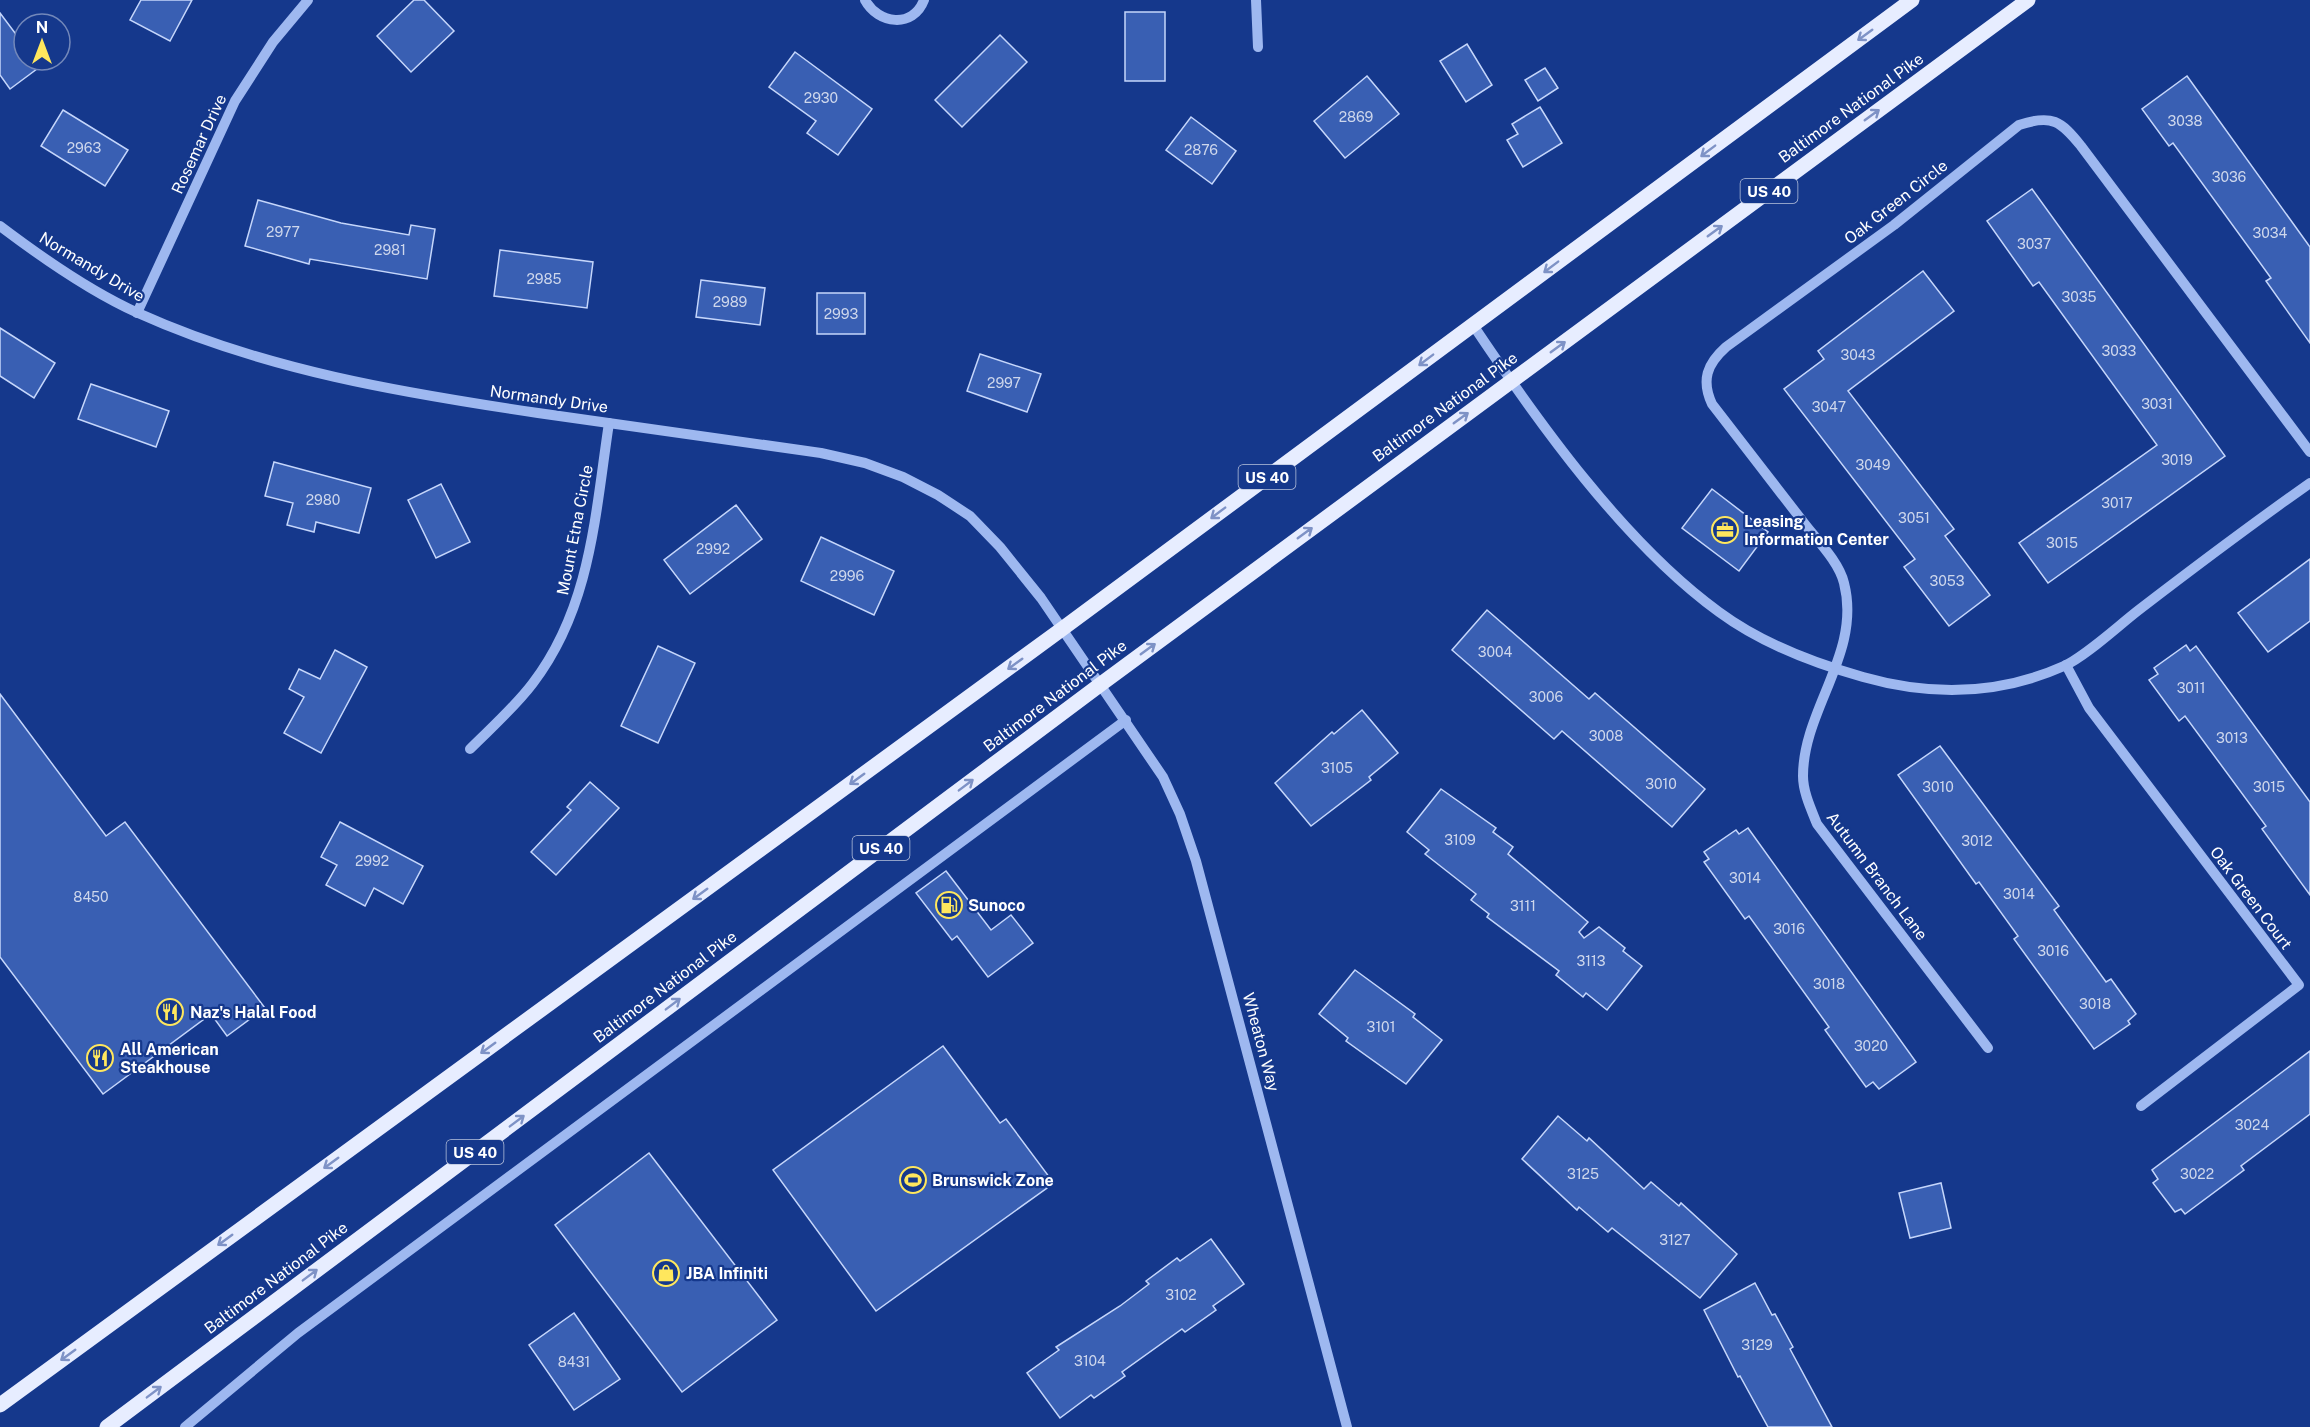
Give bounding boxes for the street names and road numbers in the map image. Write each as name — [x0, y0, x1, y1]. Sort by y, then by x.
street label: Baltimore National Pike — [1775, 49, 1927, 167]
street label: Rosemar Drive — [168, 91, 230, 197]
street label: Oak Green Circle — [1841, 156, 1951, 248]
road number: US 40 — [1740, 179, 1798, 203]
street label: Normandy Drive — [36, 228, 148, 306]
street label: Baltimore National Pike — [1369, 348, 1521, 466]
street label: Normandy Drive — [489, 381, 609, 417]
street label: Mount Etna Circle — [553, 463, 597, 597]
road number: US 40 — [1238, 465, 1296, 489]
street label: Baltimore National Pike — [980, 636, 1130, 756]
street label: Autumn Branch Lane — [1823, 808, 1931, 944]
road number: US 40 — [852, 836, 910, 860]
street label: Oak Green Court — [2206, 843, 2296, 953]
street label: Baltimore National Pike — [590, 927, 740, 1047]
street label: Wheaton Way — [1239, 991, 1283, 1094]
road number: US 40 — [446, 1140, 504, 1164]
street label: Baltimore National Pike — [201, 1218, 351, 1338]

